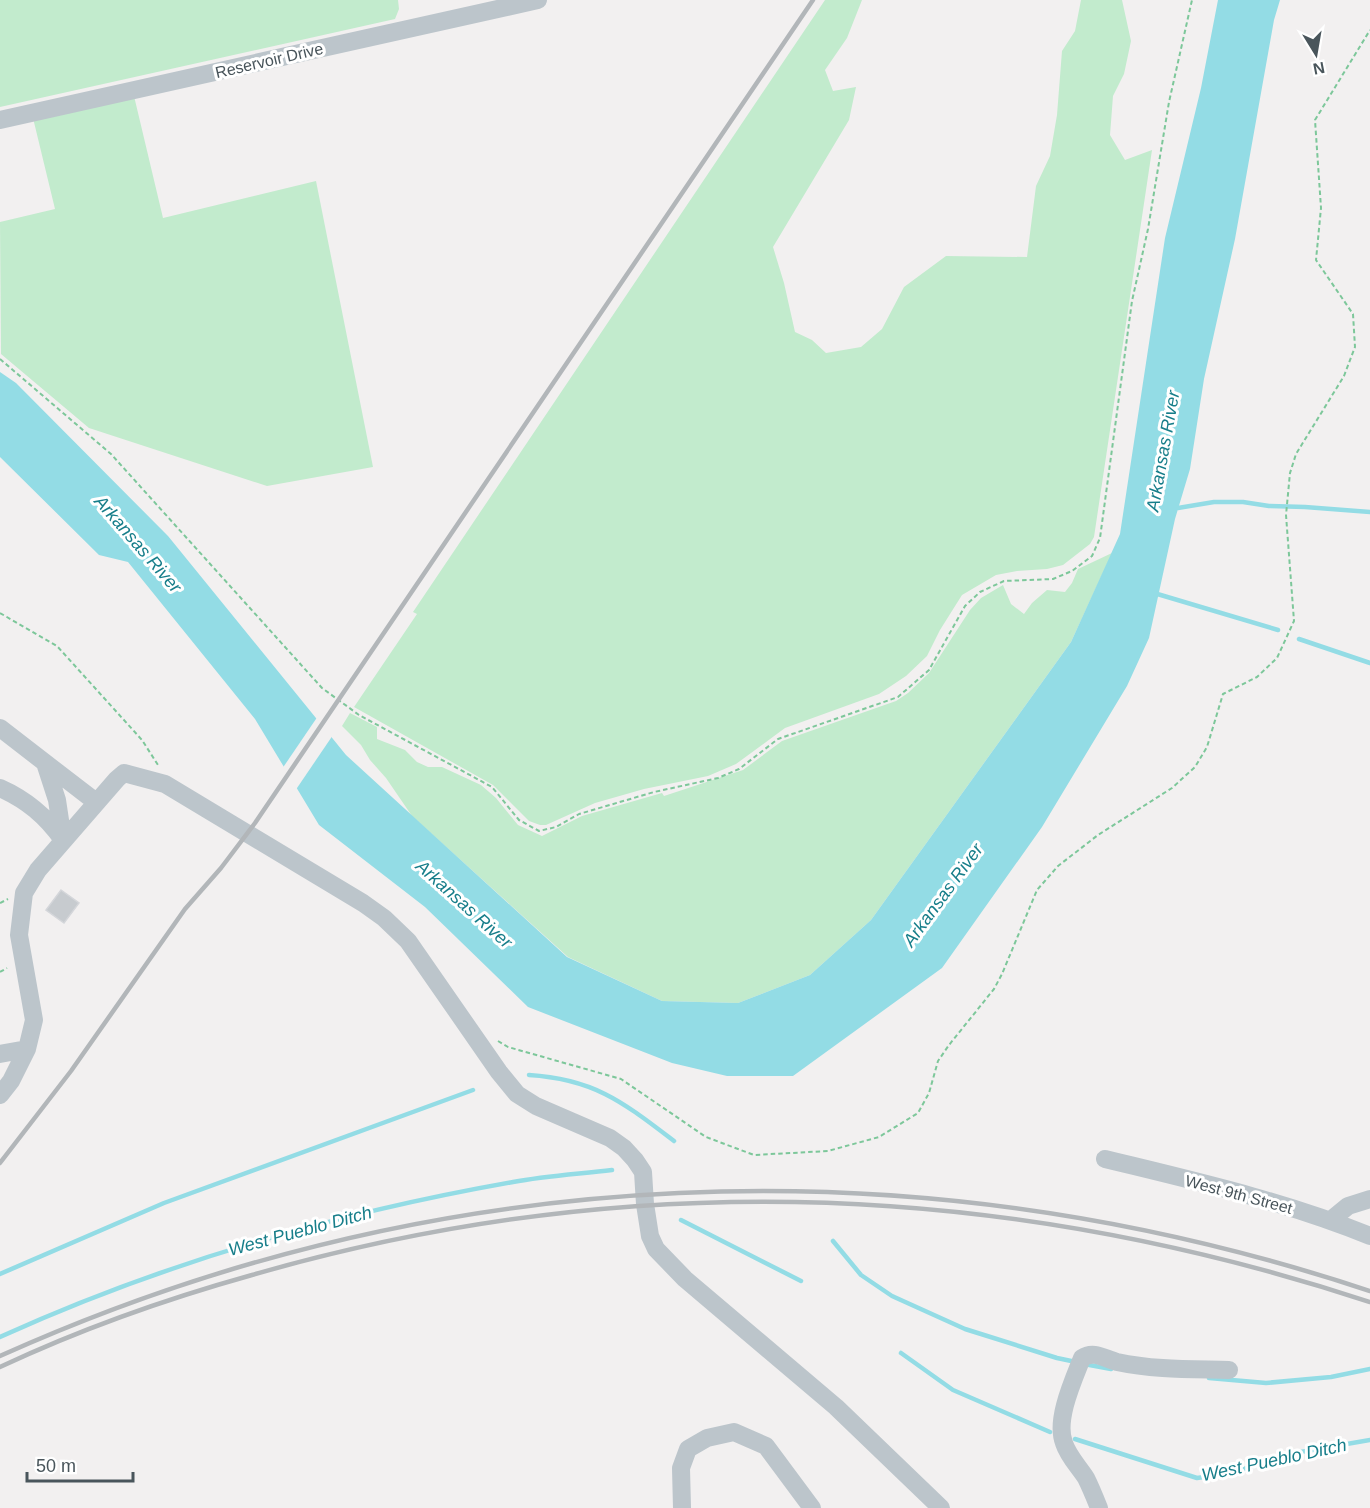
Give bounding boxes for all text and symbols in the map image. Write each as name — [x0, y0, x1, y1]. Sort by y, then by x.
north arrow — [1286, 24, 1346, 84]
street label: Reservoir Drive — [213, 40, 325, 81]
text: N — [1311, 59, 1326, 78]
water label: Arkansas River — [1142, 388, 1184, 514]
water label: Arkansas River — [90, 491, 186, 597]
water label: Arkansas River — [898, 839, 988, 951]
water label: Arkansas River — [411, 855, 517, 953]
street label: West 9th Street — [1184, 1172, 1295, 1217]
water label: West Pueblo Ditch — [226, 1202, 374, 1260]
water label: West Pueblo Ditch — [1200, 1435, 1348, 1485]
scale bar — [27, 1445, 134, 1483]
text: 50 m — [36, 1456, 76, 1476]

